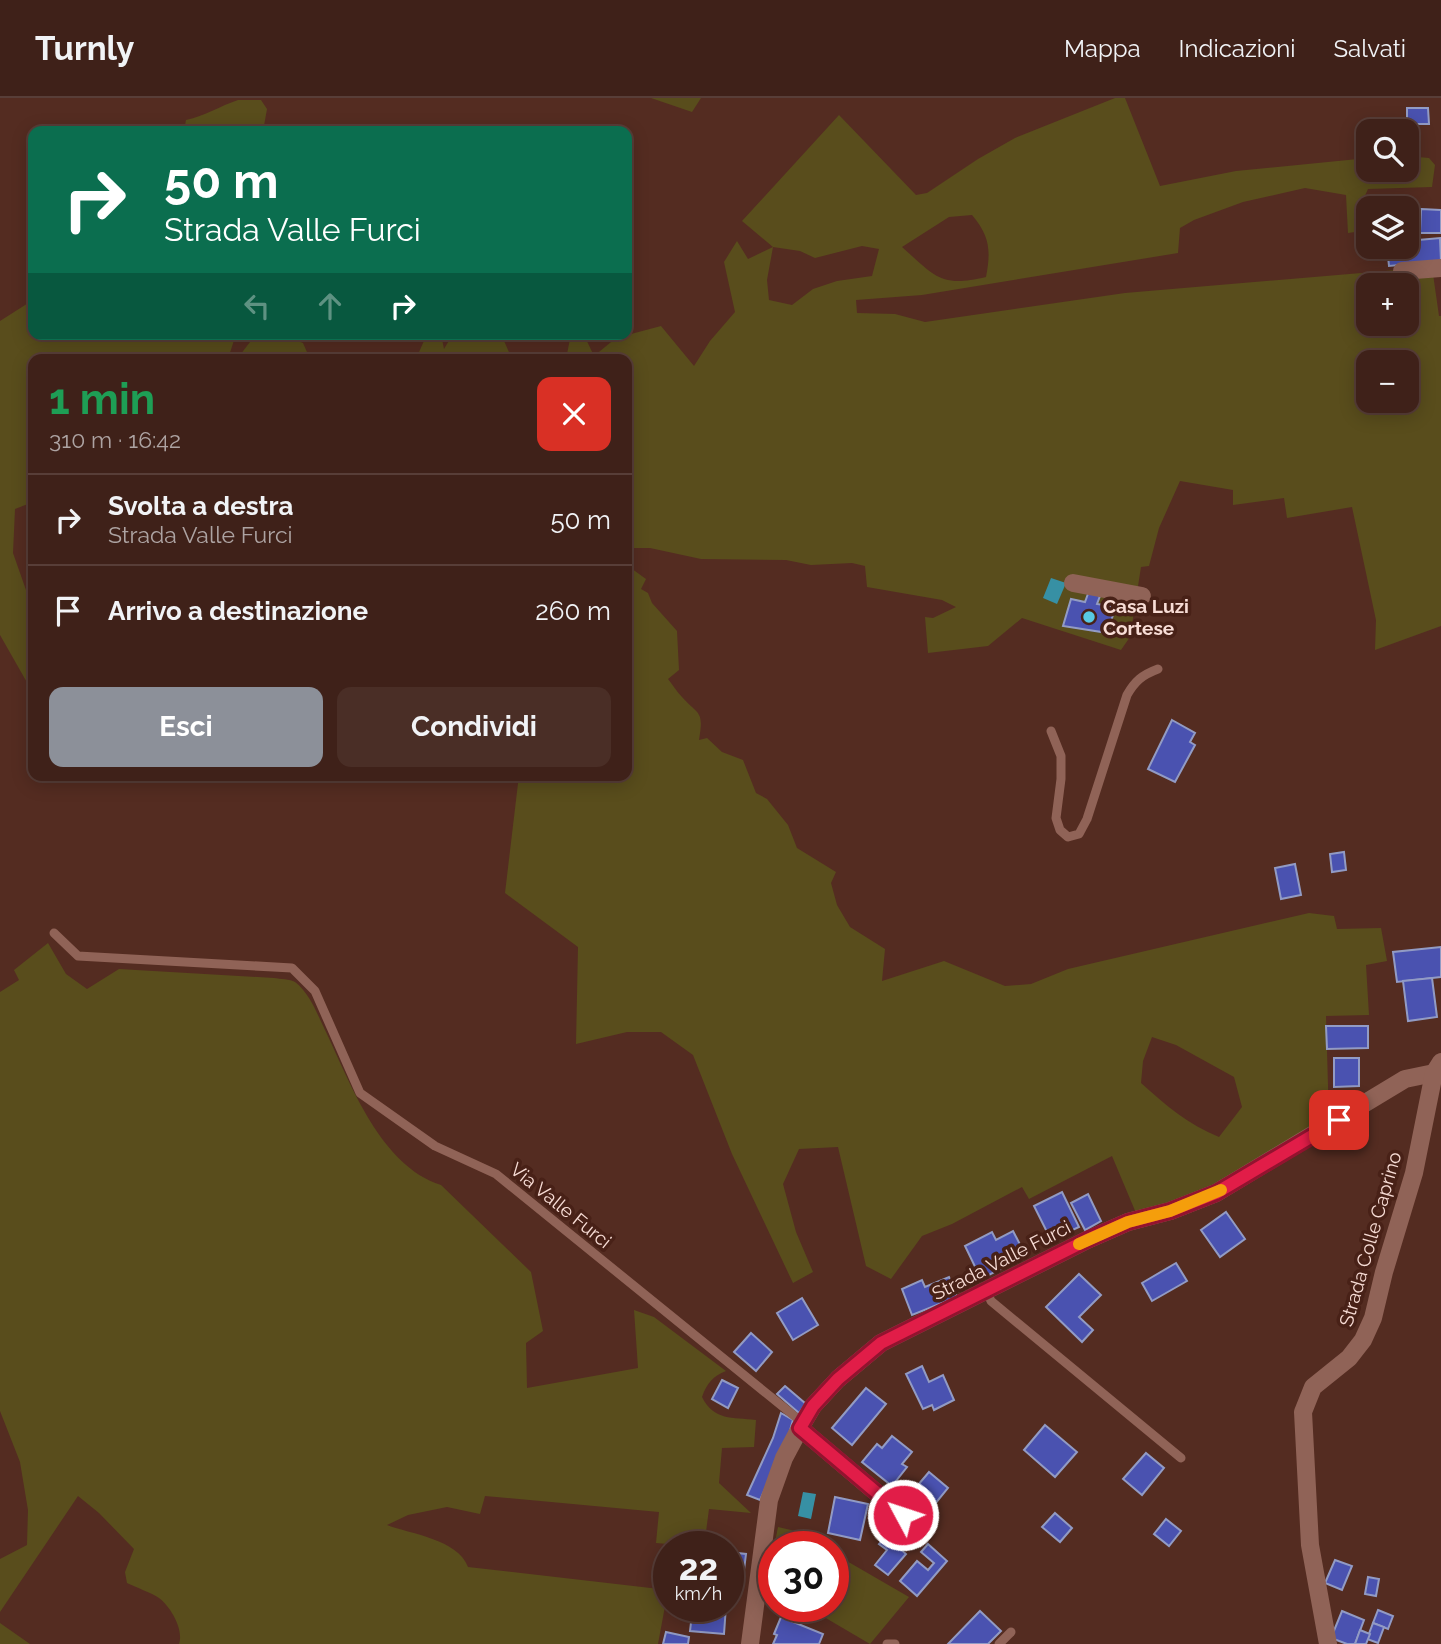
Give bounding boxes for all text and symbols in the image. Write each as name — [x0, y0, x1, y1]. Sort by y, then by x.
text: Turnly — [35, 29, 134, 68]
text: Mappa — [1064, 34, 1141, 63]
text: Indicazioni — [1179, 34, 1296, 63]
text: Salvati — [1334, 34, 1406, 63]
map controls — [1356, 119, 1419, 413]
button: search — [1356, 119, 1419, 182]
text: 50 m — [164, 152, 279, 209]
icon: right — [49, 154, 140, 245]
button: layers — [1356, 196, 1419, 259]
text: Strada Valle Furci — [164, 211, 421, 248]
button: + — [1356, 273, 1419, 336]
icon: left — [238, 287, 276, 325]
icon: ahead — [311, 287, 349, 325]
icon: right — [384, 287, 422, 325]
button: − — [1356, 350, 1419, 413]
text: 1 min — [49, 375, 155, 424]
button: close — [537, 377, 611, 451]
text: 310 m · 16:42 — [49, 426, 181, 453]
text: Svolta a destra — [108, 491, 294, 521]
icon: right — [49, 501, 87, 539]
text: 50 m — [550, 505, 611, 535]
text: Strada Valle Furci — [108, 521, 293, 548]
icon: arrive — [49, 592, 87, 630]
place label: Casa Luzi Cortese — [1103, 595, 1189, 639]
text: Arrivo a destinazione — [108, 596, 368, 626]
text: 260 m — [535, 596, 611, 626]
marker: Casa Luzi Cortese — [1081, 609, 1097, 625]
button: Esci — [49, 687, 323, 767]
button: Condividi — [337, 687, 611, 767]
pin — [1309, 1090, 1369, 1150]
icon: arrive — [1320, 1101, 1358, 1139]
street label: Strada Colle Caprino — [1335, 1149, 1405, 1329]
street label: Via Valle Furci — [506, 1158, 616, 1252]
street label: Strada Valle Furci — [928, 1216, 1074, 1304]
position arrow — [866, 1478, 940, 1552]
speed limit sign: 30 — [758, 1531, 849, 1622]
text: 22 — [679, 1547, 718, 1588]
text: km/h — [675, 1583, 722, 1604]

